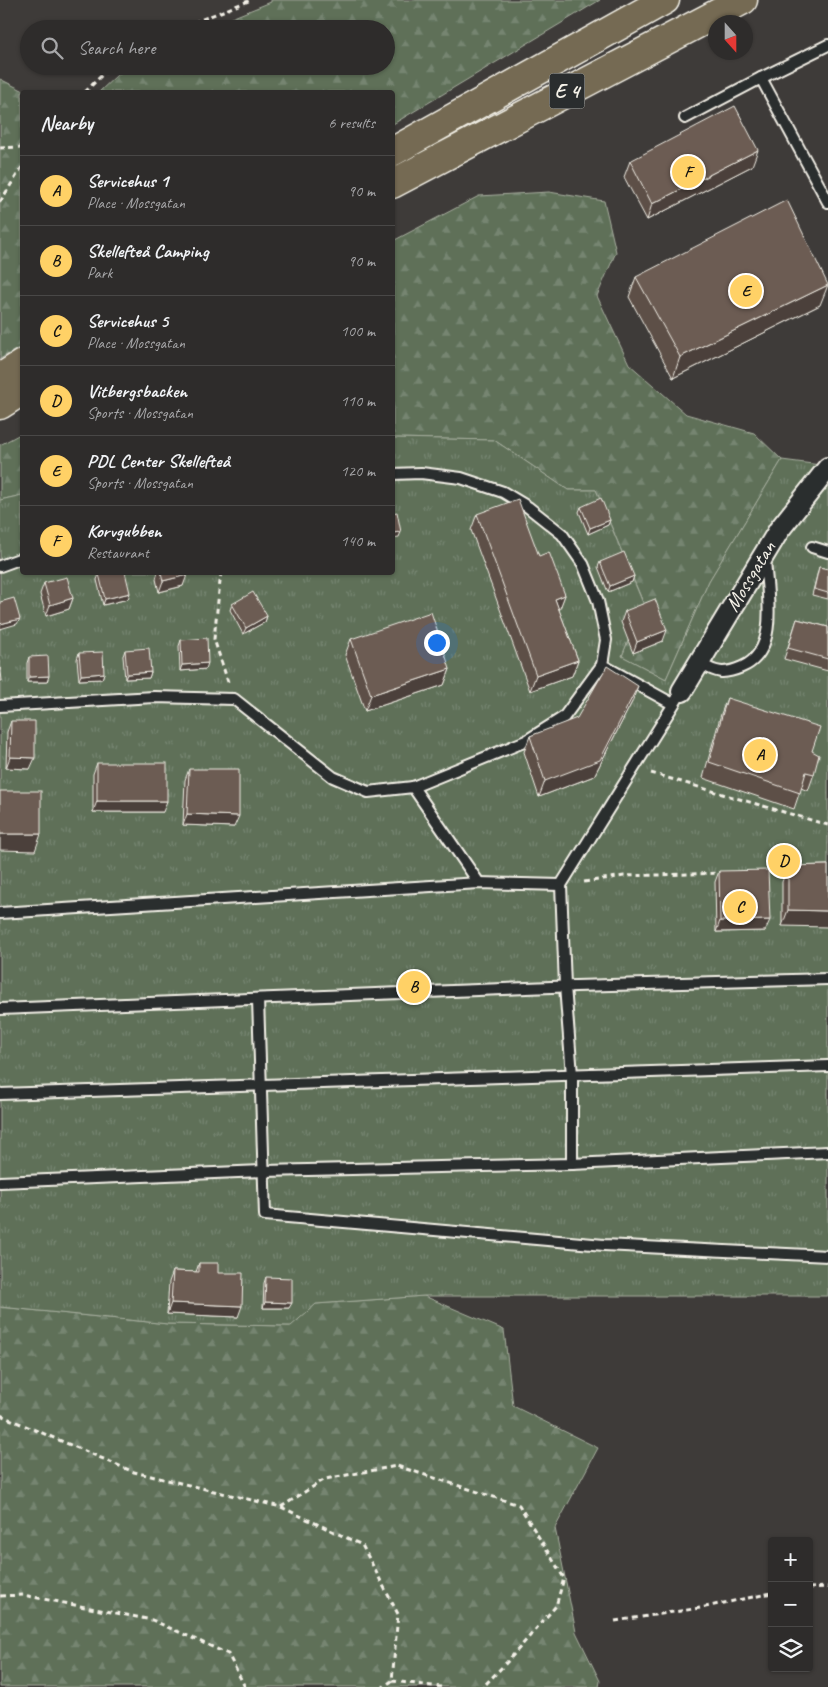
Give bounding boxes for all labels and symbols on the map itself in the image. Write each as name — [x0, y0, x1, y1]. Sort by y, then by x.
north arrow — [708, 15, 753, 60]
road number: E 4 — [550, 74, 584, 108]
pin: F — [672, 153, 704, 191]
pin: E — [730, 272, 762, 310]
street label: Mossgatan — [719, 536, 781, 616]
your location — [424, 630, 450, 656]
pin: A — [744, 736, 776, 774]
pin: D — [768, 842, 800, 880]
pin: C — [724, 888, 756, 926]
pin: B — [398, 968, 430, 1006]

